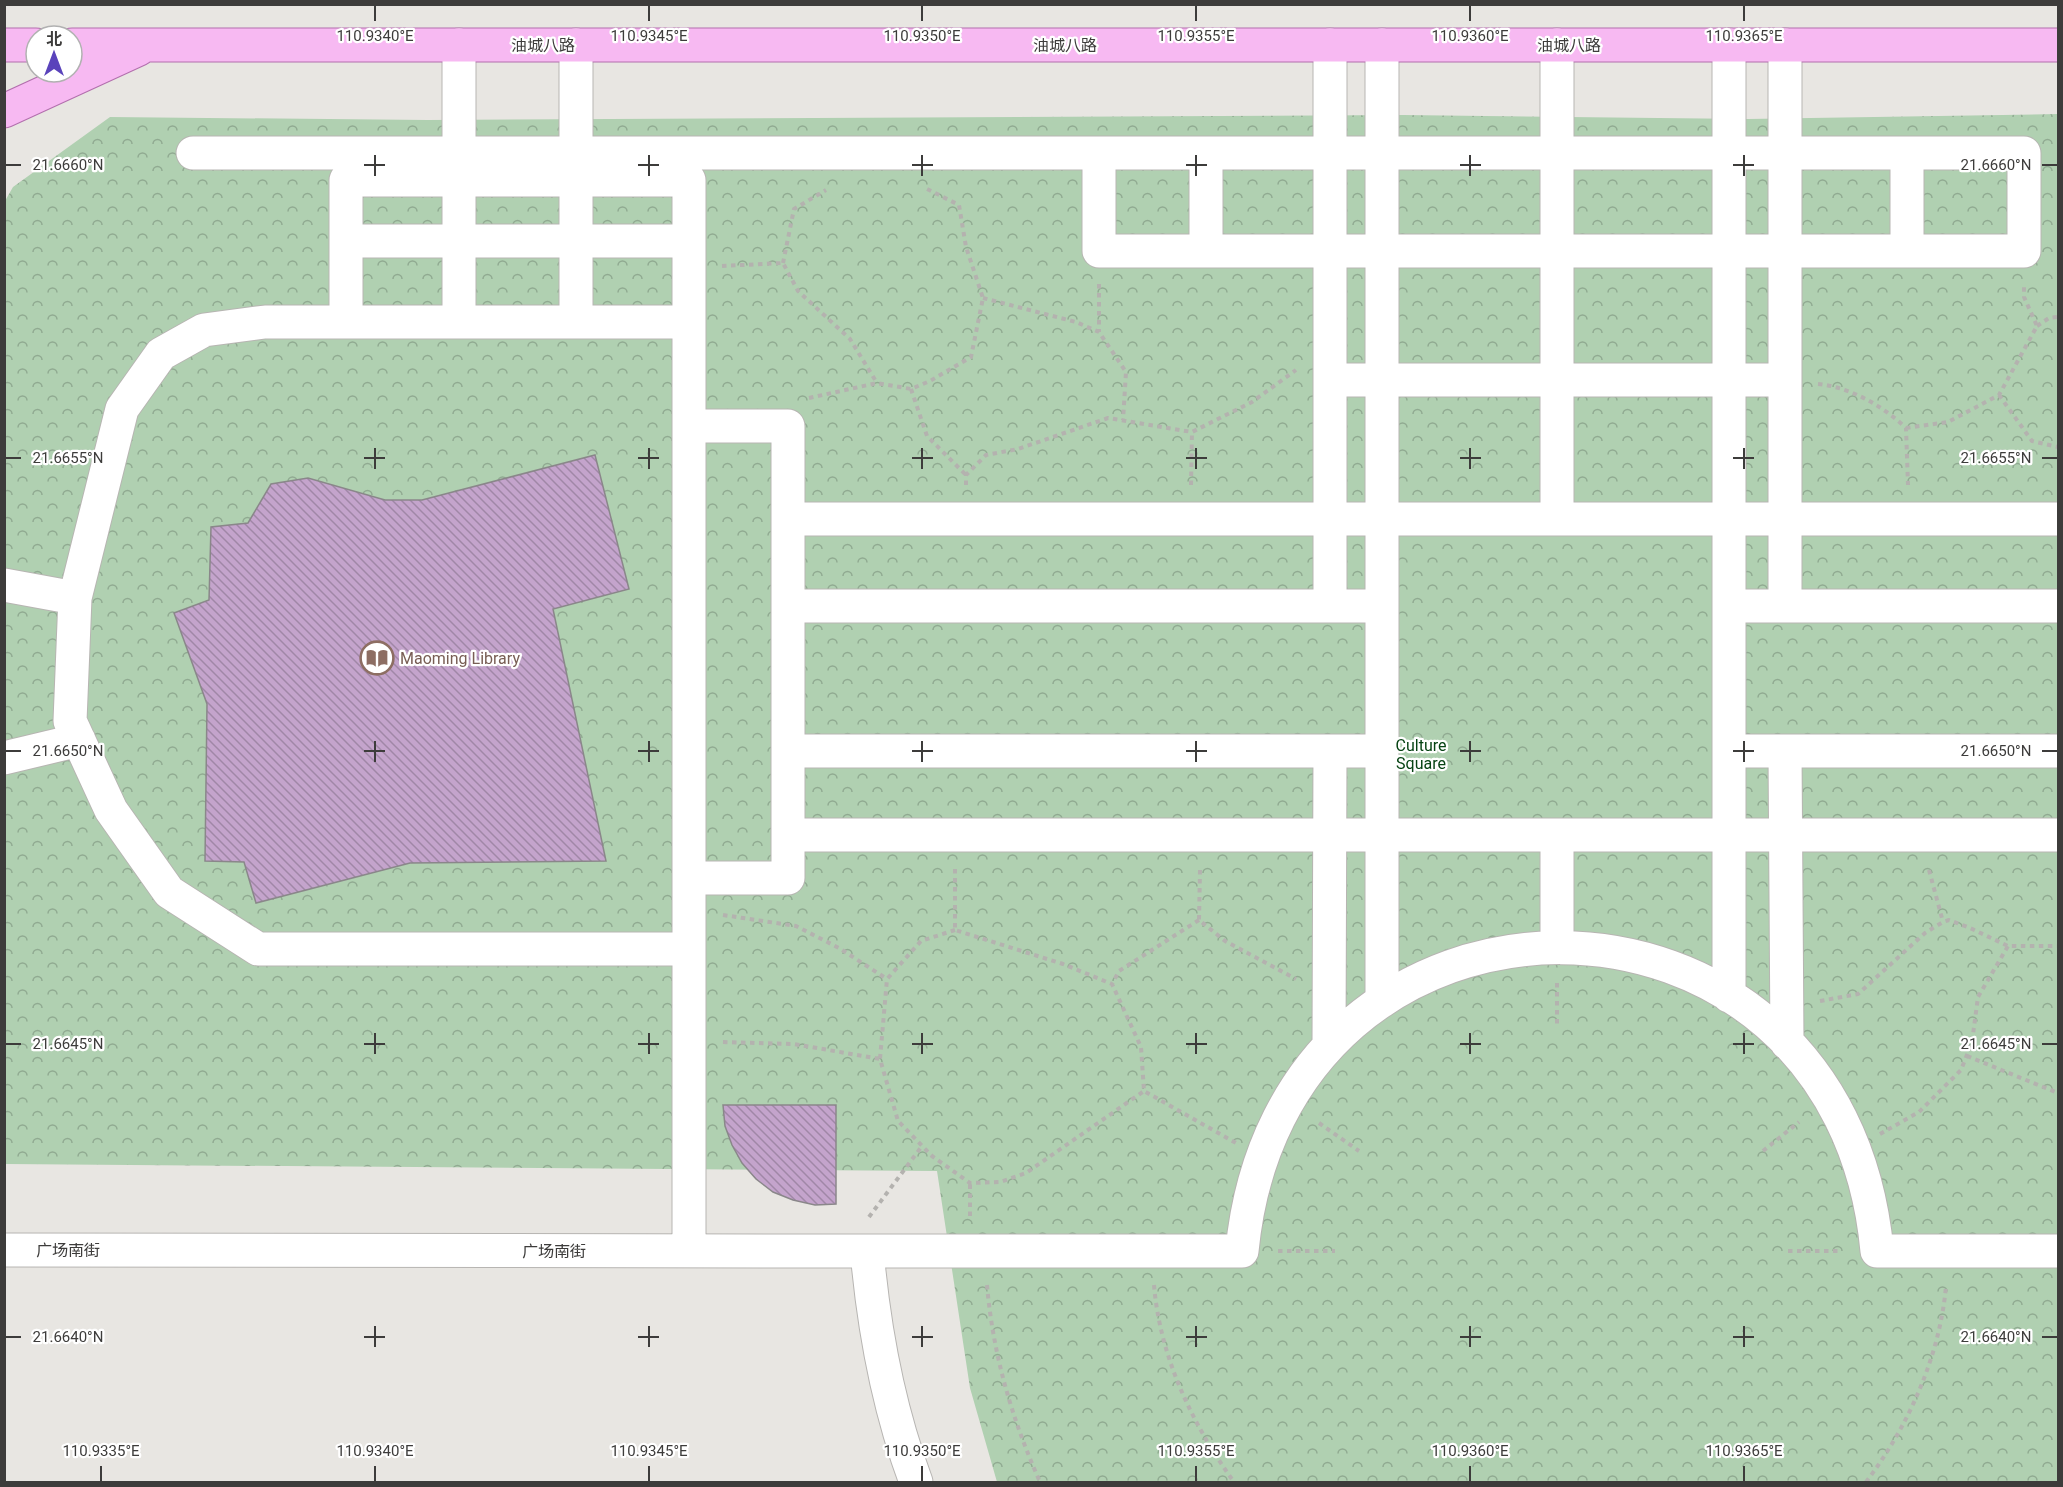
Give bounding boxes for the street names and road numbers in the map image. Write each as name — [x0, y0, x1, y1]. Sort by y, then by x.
street label: 油城八路 — [511, 36, 575, 55]
street label: 油城八路 — [1033, 36, 1097, 55]
street label: 油城八路 — [1537, 36, 1601, 55]
street label: 广场南街 — [36, 1241, 100, 1260]
street label: 广场南街 — [522, 1242, 586, 1261]

